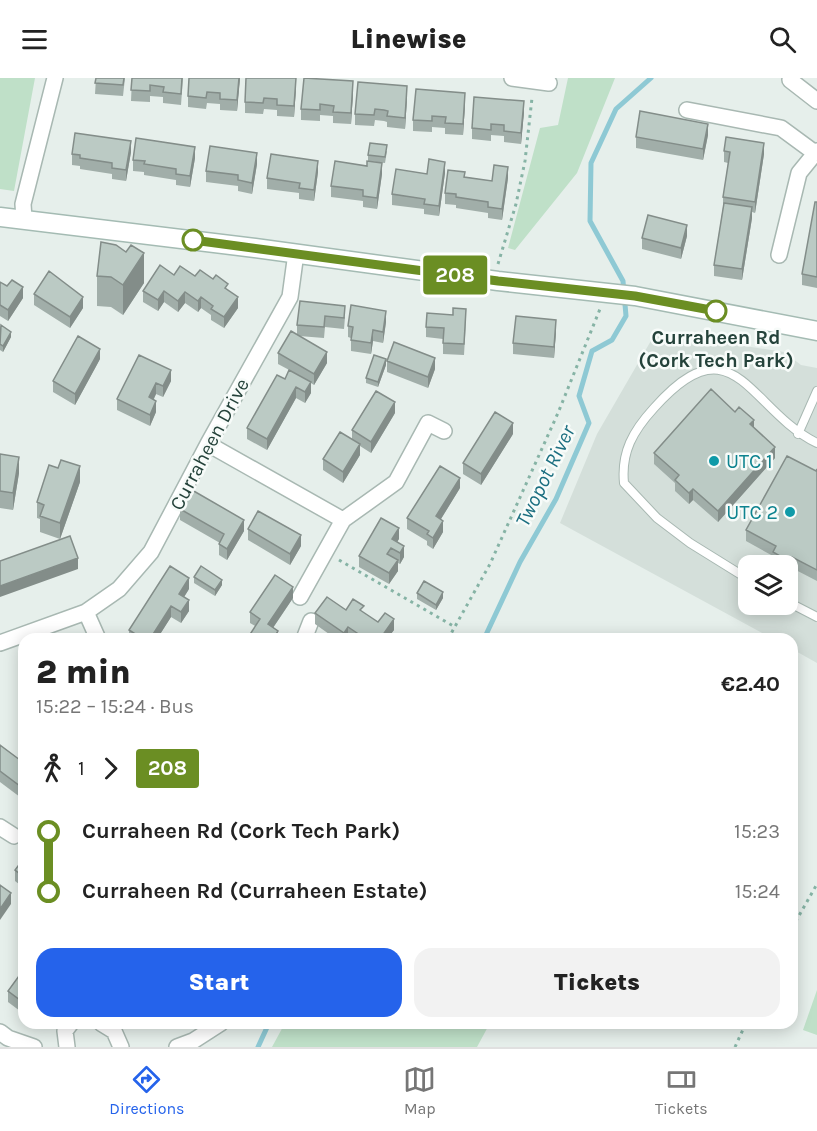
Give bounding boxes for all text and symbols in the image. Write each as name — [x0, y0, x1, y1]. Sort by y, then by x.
icon: menu — [18, 23, 51, 56]
text: Linewise — [350, 23, 467, 55]
icon: search — [766, 23, 799, 56]
unlabelled marker — [182, 229, 204, 251]
line badge: 208 — [420, 256, 490, 294]
text: 208 — [435, 263, 475, 287]
marker: Curraheen Rd (Cork Tech Park) — [705, 300, 727, 322]
place label: Curraheen Rd (Cork Tech Park) — [638, 326, 794, 372]
street label: Curraheen Drive — [165, 374, 254, 514]
water label: Twopot River — [510, 421, 580, 530]
place label: UTC 1 — [726, 450, 773, 473]
marker: UTC 1 — [707, 454, 721, 468]
place label: UTC 2 — [726, 501, 778, 524]
marker: UTC 2 — [783, 505, 797, 519]
map controls — [738, 555, 798, 615]
button: layers — [738, 555, 798, 615]
text: 2 min — [36, 653, 131, 691]
text: €2.40 — [721, 671, 780, 697]
text: 15:22 – 15:24 · Bus — [36, 695, 194, 718]
icon: walk — [36, 752, 69, 785]
icon: forward — [94, 752, 127, 785]
text: 208 — [148, 756, 187, 780]
text: 1 — [78, 757, 85, 780]
text: Curraheen Rd (Cork Tech Park) — [82, 818, 400, 844]
text: 15:23 — [734, 820, 780, 843]
text: Curraheen Rd (Curraheen Estate) — [82, 878, 428, 904]
text: 15:24 — [735, 880, 780, 903]
button: Start — [36, 948, 402, 1017]
button: Tickets — [414, 948, 780, 1017]
tab: Directions — [109, 1063, 185, 1118]
tab: Map — [403, 1063, 436, 1118]
tab: Tickets — [655, 1063, 708, 1118]

